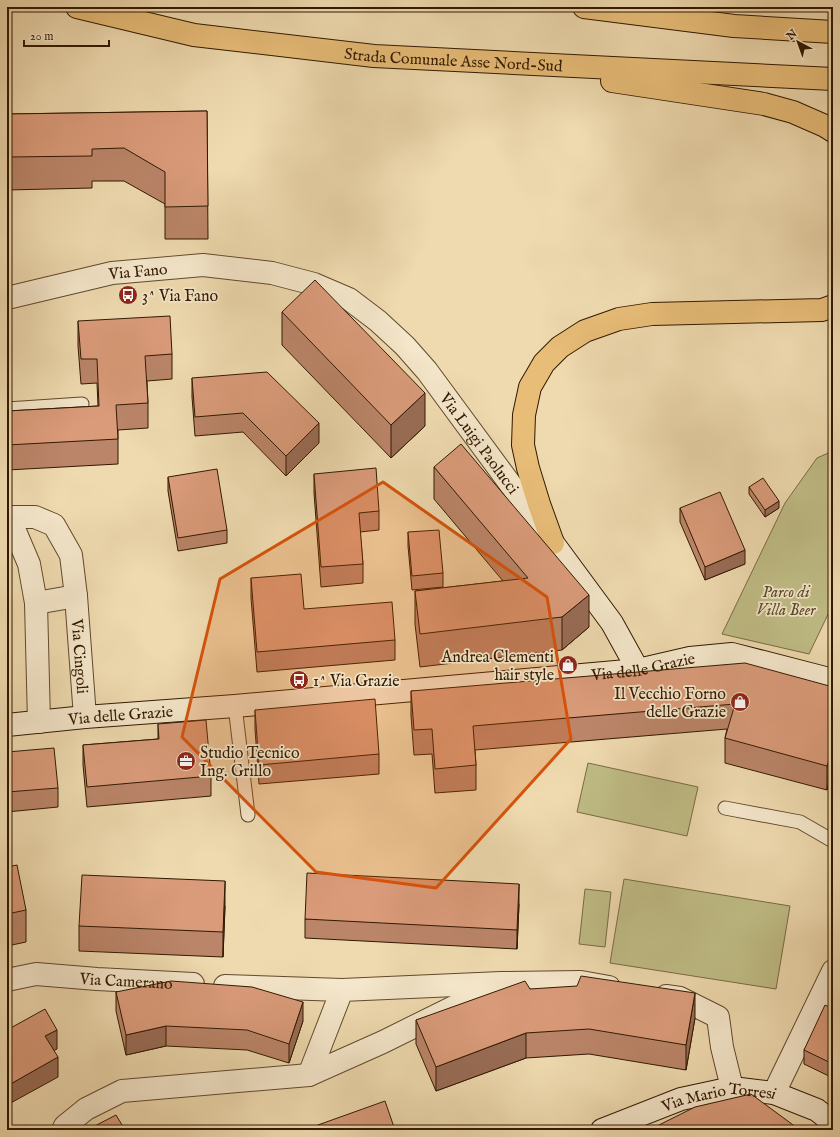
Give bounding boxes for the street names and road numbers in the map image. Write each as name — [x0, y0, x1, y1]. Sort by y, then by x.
street label: Strada Comunale Asse Nord-Sud — [343, 45, 563, 77]
street label: Via Fano — [107, 260, 169, 285]
street label: Via Luigi Paolucci — [434, 389, 522, 499]
street label: Via Cingoli — [66, 617, 91, 695]
street label: Via delle Grazie — [590, 650, 696, 686]
street label: Via delle Grazie — [66, 703, 174, 731]
street label: Via Camerano — [78, 970, 173, 995]
street label: Via Mario Torresi — [658, 1080, 779, 1118]

